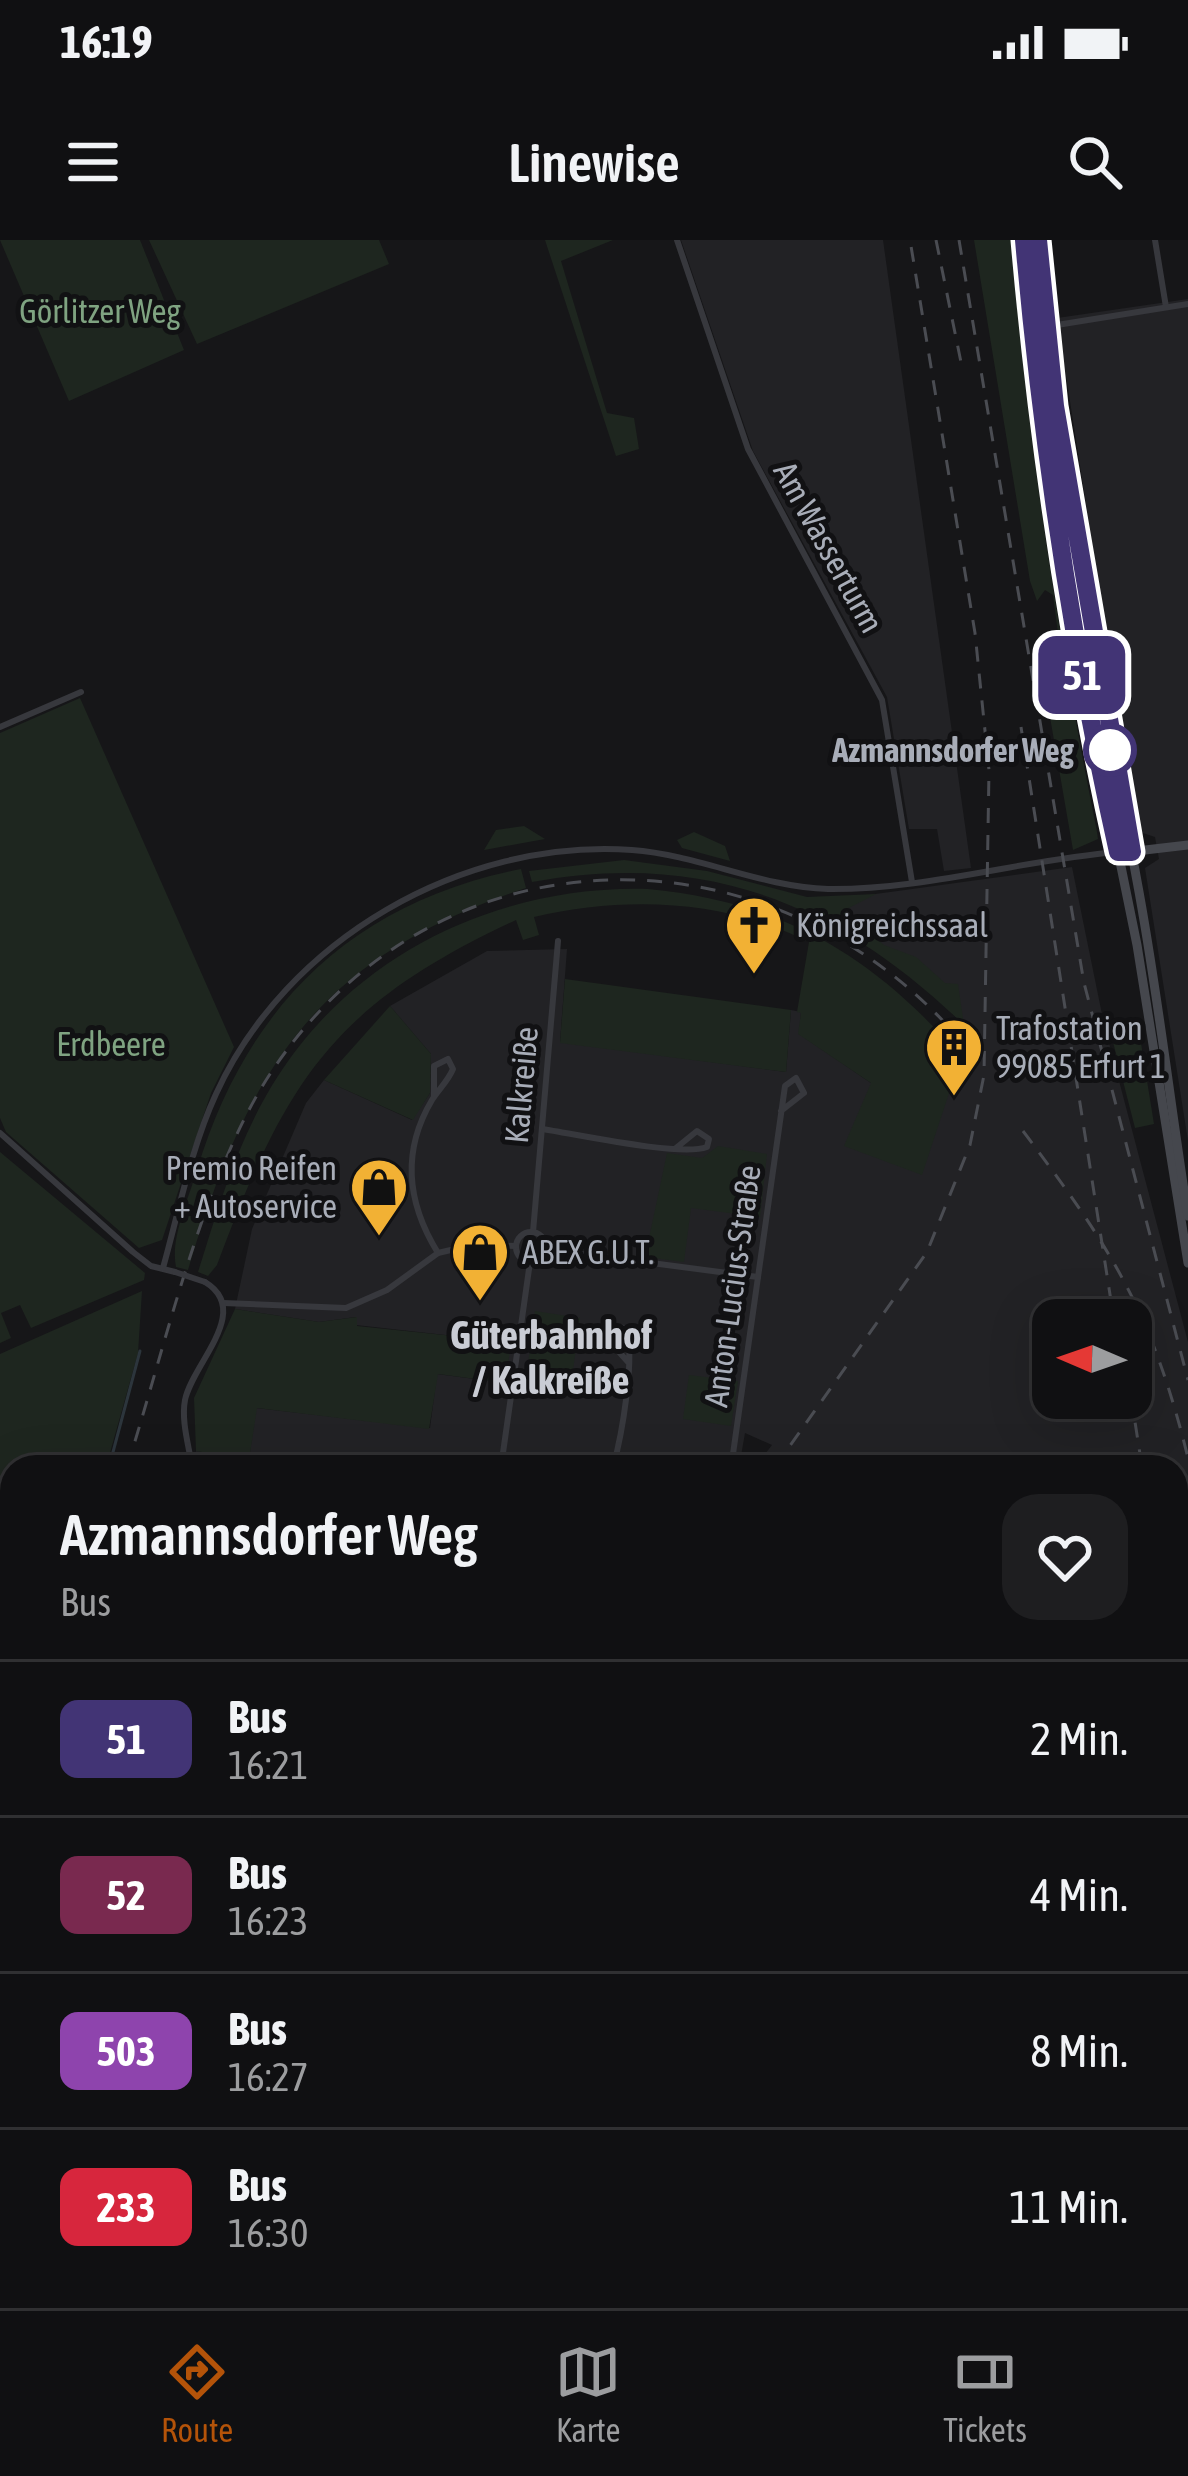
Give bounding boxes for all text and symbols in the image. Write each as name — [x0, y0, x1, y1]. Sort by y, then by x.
text: 16:19 — [60, 16, 153, 68]
icon: menu — [60, 129, 126, 195]
icon: search — [1062, 129, 1128, 195]
text: Linewise — [508, 132, 680, 193]
park label: Görlitzer Weg — [19, 292, 182, 330]
street label: Am Wasserturm — [766, 455, 892, 639]
line badge: 51 — [1028, 636, 1136, 714]
text: 51 — [1062, 651, 1102, 699]
marker: Azmannsdorfer Weg — [1085, 725, 1135, 775]
place label: Azmannsdorfer Weg — [831, 731, 1075, 769]
church icon: Königreichssaal — [723, 894, 785, 976]
place label: Königreichssaal — [796, 906, 988, 944]
place label: Trafostation 99085 Erfurt 1 — [996, 1009, 1166, 1085]
building icon: Trafostation 99085 Erfurt 1 — [923, 1016, 985, 1098]
park label: Erdbeere — [56, 1025, 166, 1063]
street label: Kalkreiße — [497, 1025, 545, 1145]
place label: Premio Reifen + Autoservice — [166, 1149, 337, 1225]
shop icon: Premio Reifen + Autoservice — [348, 1156, 410, 1238]
street label: Anton-Lucius-Straße — [696, 1163, 768, 1409]
shop icon: ABEX G.U.T. — [449, 1221, 511, 1303]
place label: ABEX G.U.T. — [522, 1233, 654, 1271]
north arrow — [1032, 1299, 1152, 1419]
map controls — [1032, 1299, 1152, 1419]
district label: Güterbahnhof / Kalkreiße — [450, 1313, 653, 1402]
button: heart — [1002, 1494, 1128, 1620]
text: Azmannsdorfer Weg — [60, 1502, 478, 1567]
text: Bus — [60, 1580, 111, 1624]
text: Bus — [228, 1691, 287, 1743]
text: 2 Min. — [1030, 1713, 1128, 1765]
text: 51 — [106, 1715, 146, 1763]
text: 16:21 — [228, 1743, 308, 1787]
text: Bus — [228, 1847, 287, 1899]
text: 4 Min. — [1030, 1869, 1128, 1921]
text: 52 — [106, 1871, 146, 1919]
text: 16:23 — [228, 1899, 308, 1943]
text: Bus — [228, 2003, 287, 2055]
text: 8 Min. — [1030, 2025, 1128, 2077]
text: 503 — [96, 2027, 156, 2075]
text: 16:27 — [228, 2055, 308, 2099]
text: Bus — [228, 2159, 287, 2211]
text: 11 Min. — [1009, 2181, 1128, 2233]
text: 233 — [96, 2183, 156, 2231]
text: 16:30 — [228, 2211, 308, 2255]
tab: Route — [161, 2339, 233, 2449]
tab: Karte — [555, 2339, 621, 2449]
tab: Tickets — [943, 2339, 1027, 2449]

